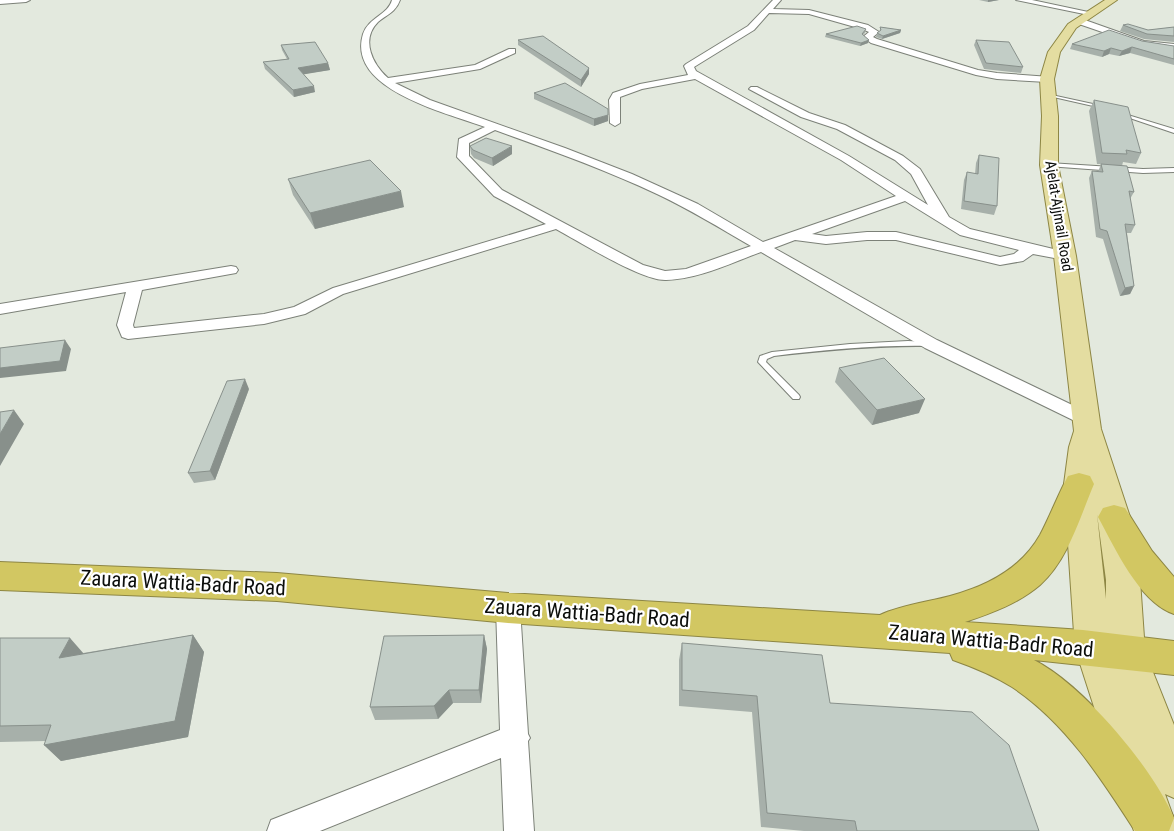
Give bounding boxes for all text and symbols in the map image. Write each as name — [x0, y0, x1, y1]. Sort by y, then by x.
street label: Ajelat-Ajjmail Road — [1041, 159, 1077, 273]
street label: Zauara Wattia-Badr Road — [80, 566, 286, 600]
street label: Zauara Wattia-Badr Road — [484, 594, 690, 632]
street label: Zauara Wattia-Badr Road — [888, 620, 1094, 662]

